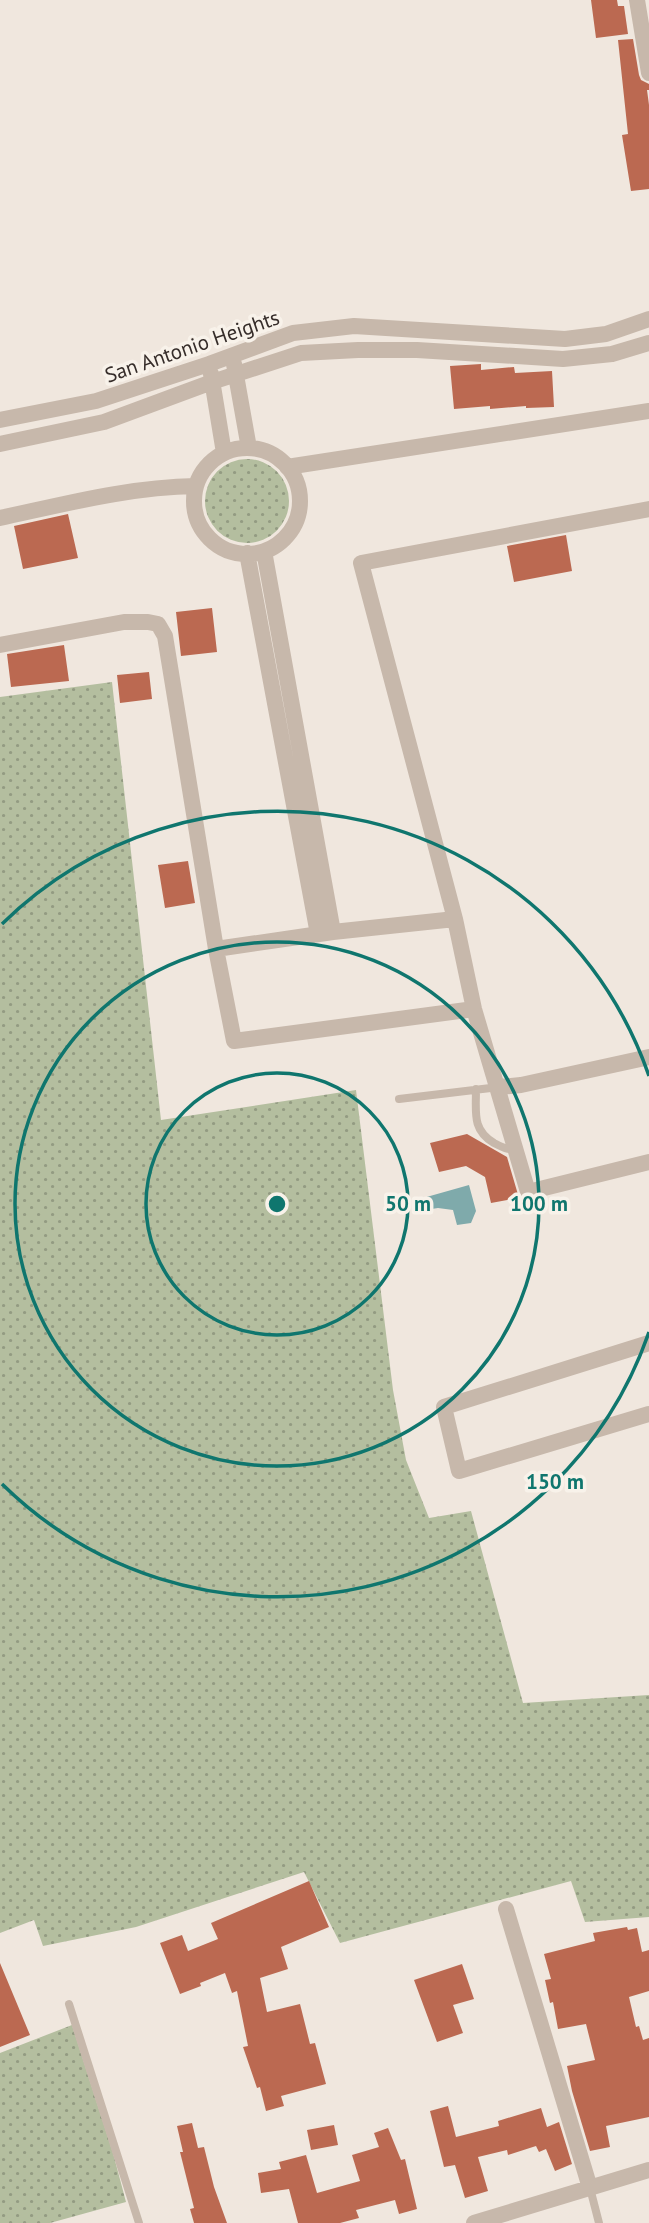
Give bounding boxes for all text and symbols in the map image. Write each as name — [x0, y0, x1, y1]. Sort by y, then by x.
street label: San Antonio Heights — [101, 303, 283, 389]
text: 50 m — [385, 1190, 431, 1217]
text: 100 m — [510, 1190, 568, 1217]
centre of rings — [265, 1192, 289, 1216]
text: 150 m — [526, 1468, 584, 1495]

